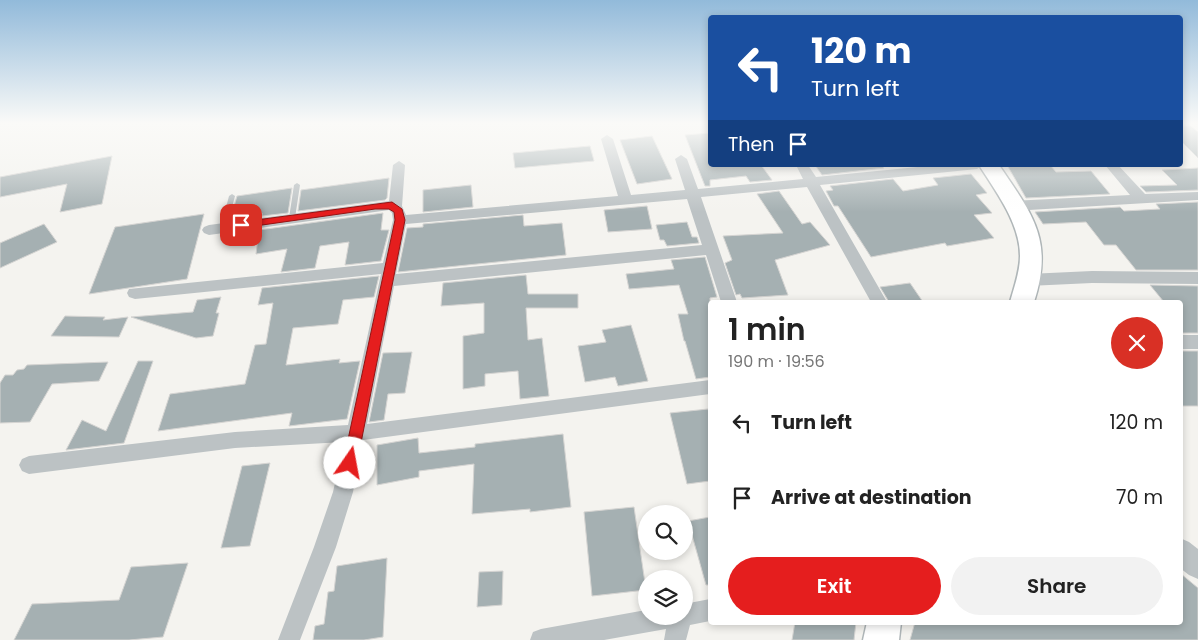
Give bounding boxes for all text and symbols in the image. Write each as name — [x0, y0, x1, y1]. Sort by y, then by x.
text: 120 m — [811, 26, 911, 75]
icon: left — [728, 35, 793, 100]
text: Turn left — [811, 73, 899, 104]
icon: arrive — [784, 130, 812, 158]
text: Then — [728, 131, 774, 158]
pin — [220, 204, 262, 246]
icon: arrive — [227, 211, 255, 239]
text: 1 min — [728, 308, 806, 351]
button: close — [1111, 317, 1163, 369]
text: 190 m · 19:56 — [728, 350, 825, 373]
icon: left — [728, 409, 756, 437]
text: Turn left — [771, 409, 852, 436]
text: 120 m — [1109, 409, 1163, 436]
position arrow — [323, 436, 375, 488]
icon: arrive — [728, 484, 756, 512]
text: Arrive at destination — [771, 484, 972, 511]
text: 70 m — [1116, 484, 1163, 511]
map controls — [638, 505, 693, 625]
button: search — [638, 505, 693, 560]
button: Exit — [728, 557, 941, 615]
button: Share — [951, 557, 1163, 615]
button: layers — [638, 570, 693, 625]

